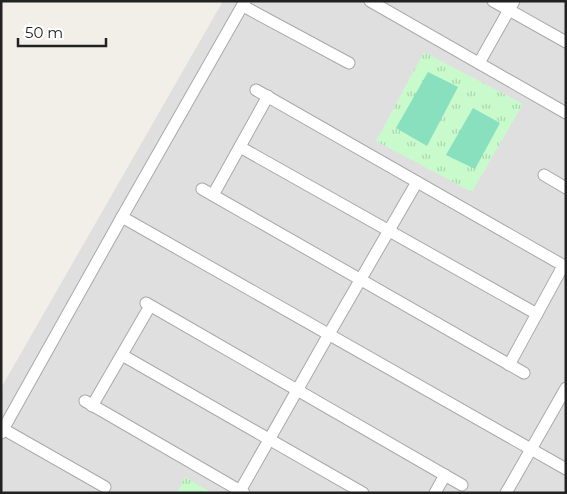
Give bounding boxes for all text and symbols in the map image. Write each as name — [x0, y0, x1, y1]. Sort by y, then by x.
scale bar — [18, 15, 105, 47]
text: 50 m — [25, 23, 63, 42]

